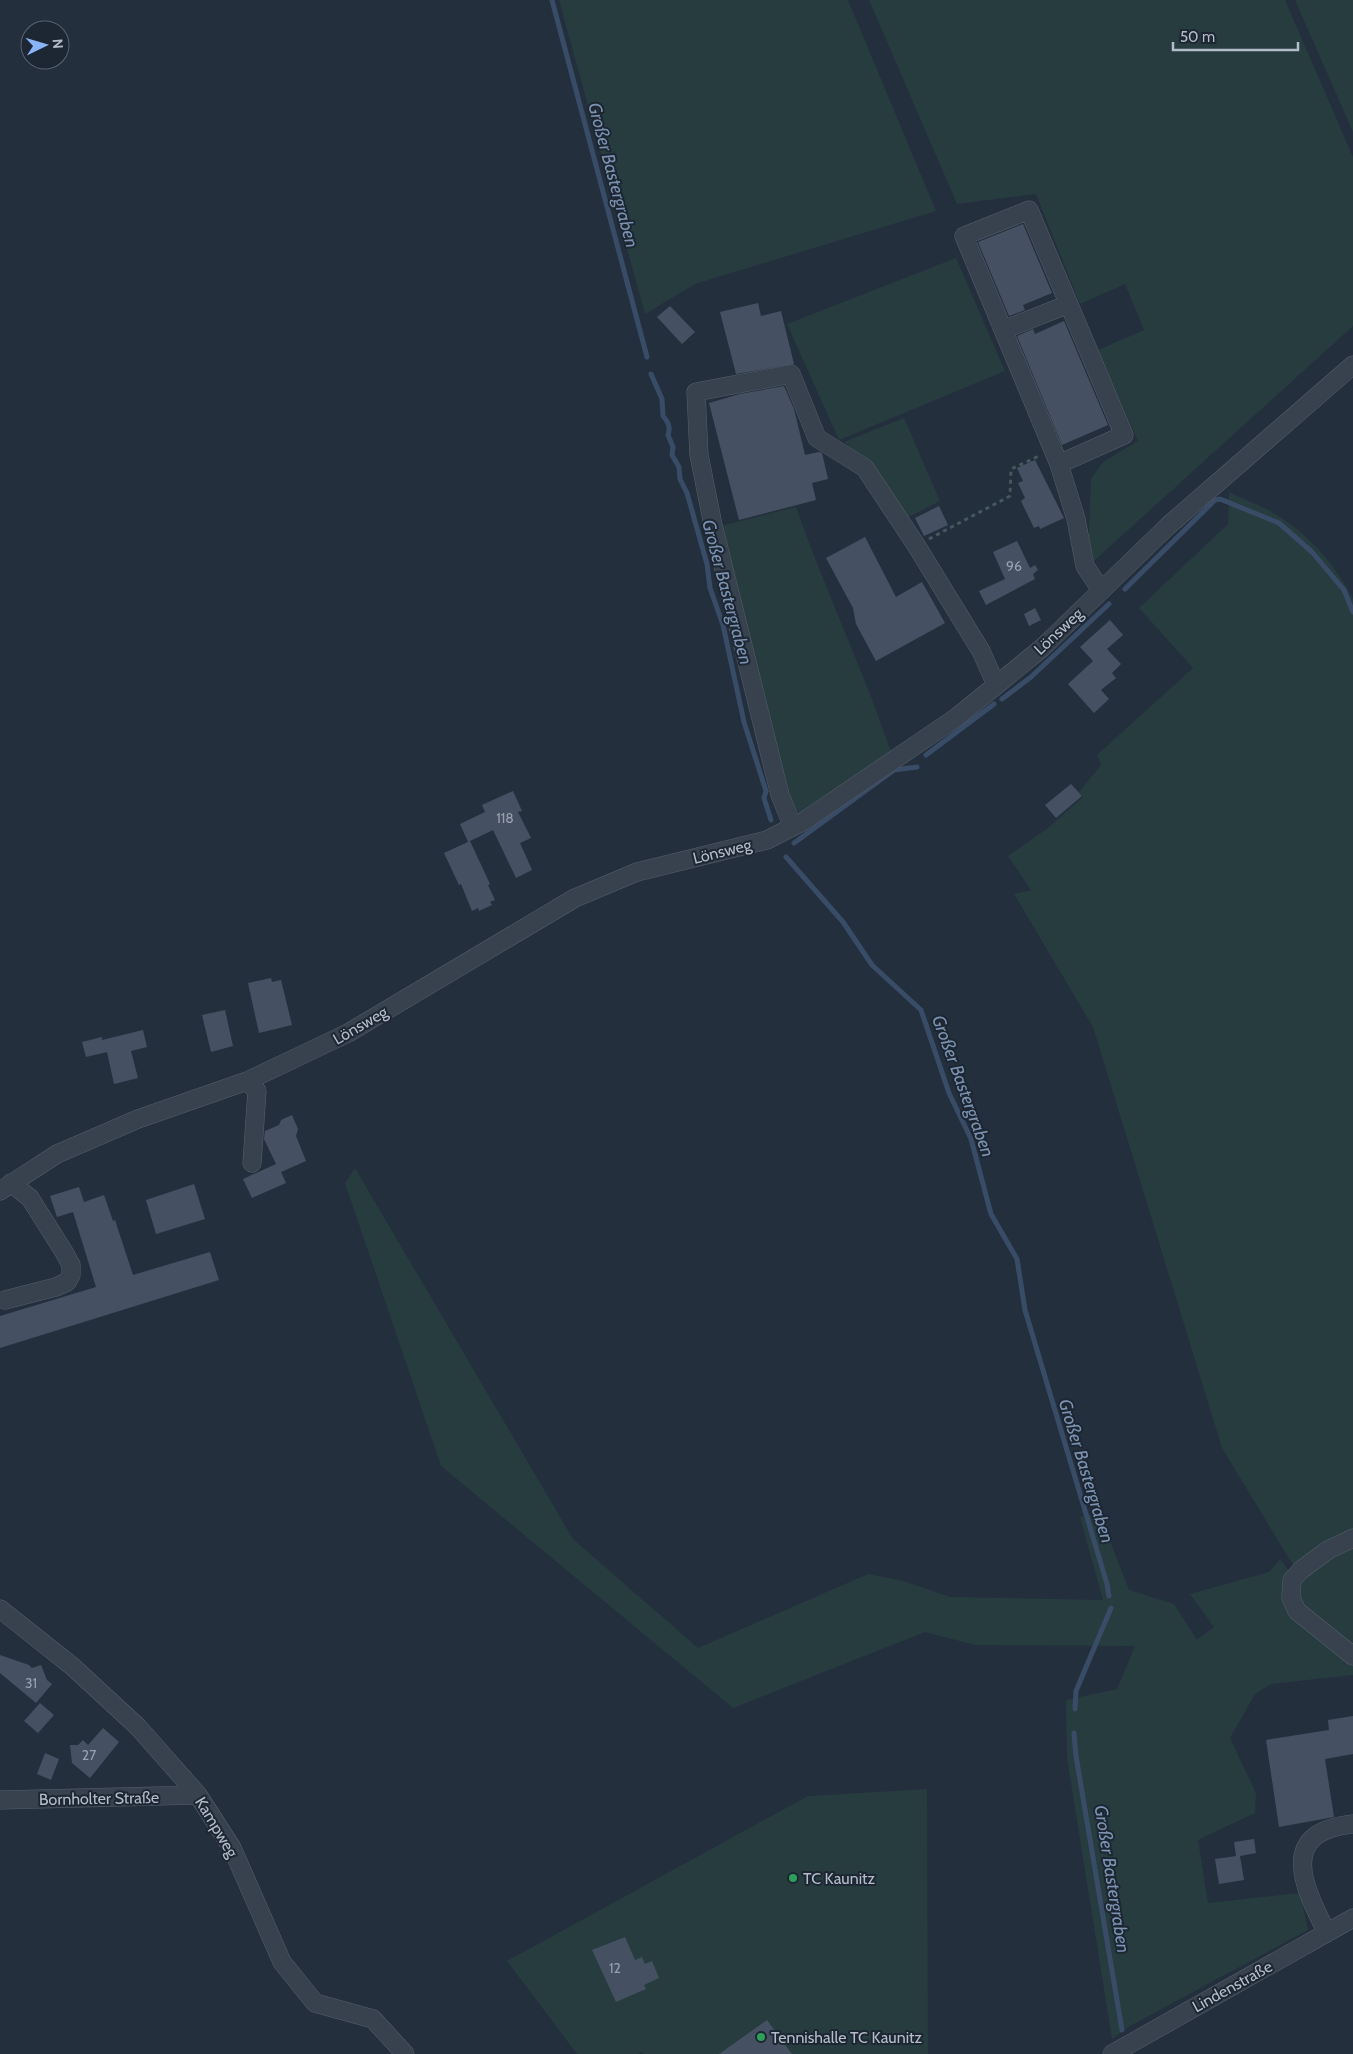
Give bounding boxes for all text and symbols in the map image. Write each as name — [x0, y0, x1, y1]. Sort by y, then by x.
north arrow — [20, 20, 70, 70]
scale bar — [1173, 20, 1298, 52]
text: 50 m — [1180, 28, 1215, 46]
text: N — [49, 38, 67, 50]
water label: Großer Bastergraben — [583, 100, 643, 250]
water label: Großer Bastergraben — [697, 517, 757, 667]
house number: 96 — [1006, 557, 1022, 575]
street label: Lönsweg — [1030, 603, 1087, 659]
house number: 118 — [496, 809, 514, 827]
street label: Lönsweg — [691, 835, 754, 868]
street label: Lönsweg — [330, 1002, 392, 1049]
water label: Großer Bastergraben — [927, 1012, 999, 1160]
water label: Großer Bastergraben — [1054, 1396, 1118, 1546]
house number: 31 — [25, 1674, 37, 1692]
house number: 27 — [82, 1746, 96, 1764]
street label: Bornholter Straße — [39, 1788, 159, 1809]
street label: Kampweg — [191, 1794, 243, 1862]
water label: Großer Bastergraben — [1089, 1804, 1135, 1954]
place label: TC Kaunitz — [803, 1869, 875, 1888]
marker: TC Kaunitz — [787, 1872, 799, 1884]
street label: Lindenstraße — [1189, 1957, 1275, 2016]
house number: 12 — [609, 1959, 621, 1977]
place label: Tennishalle TC Kaunitz — [771, 2028, 922, 2047]
marker: Tennishalle TC Kaunitz — [755, 2031, 767, 2043]

